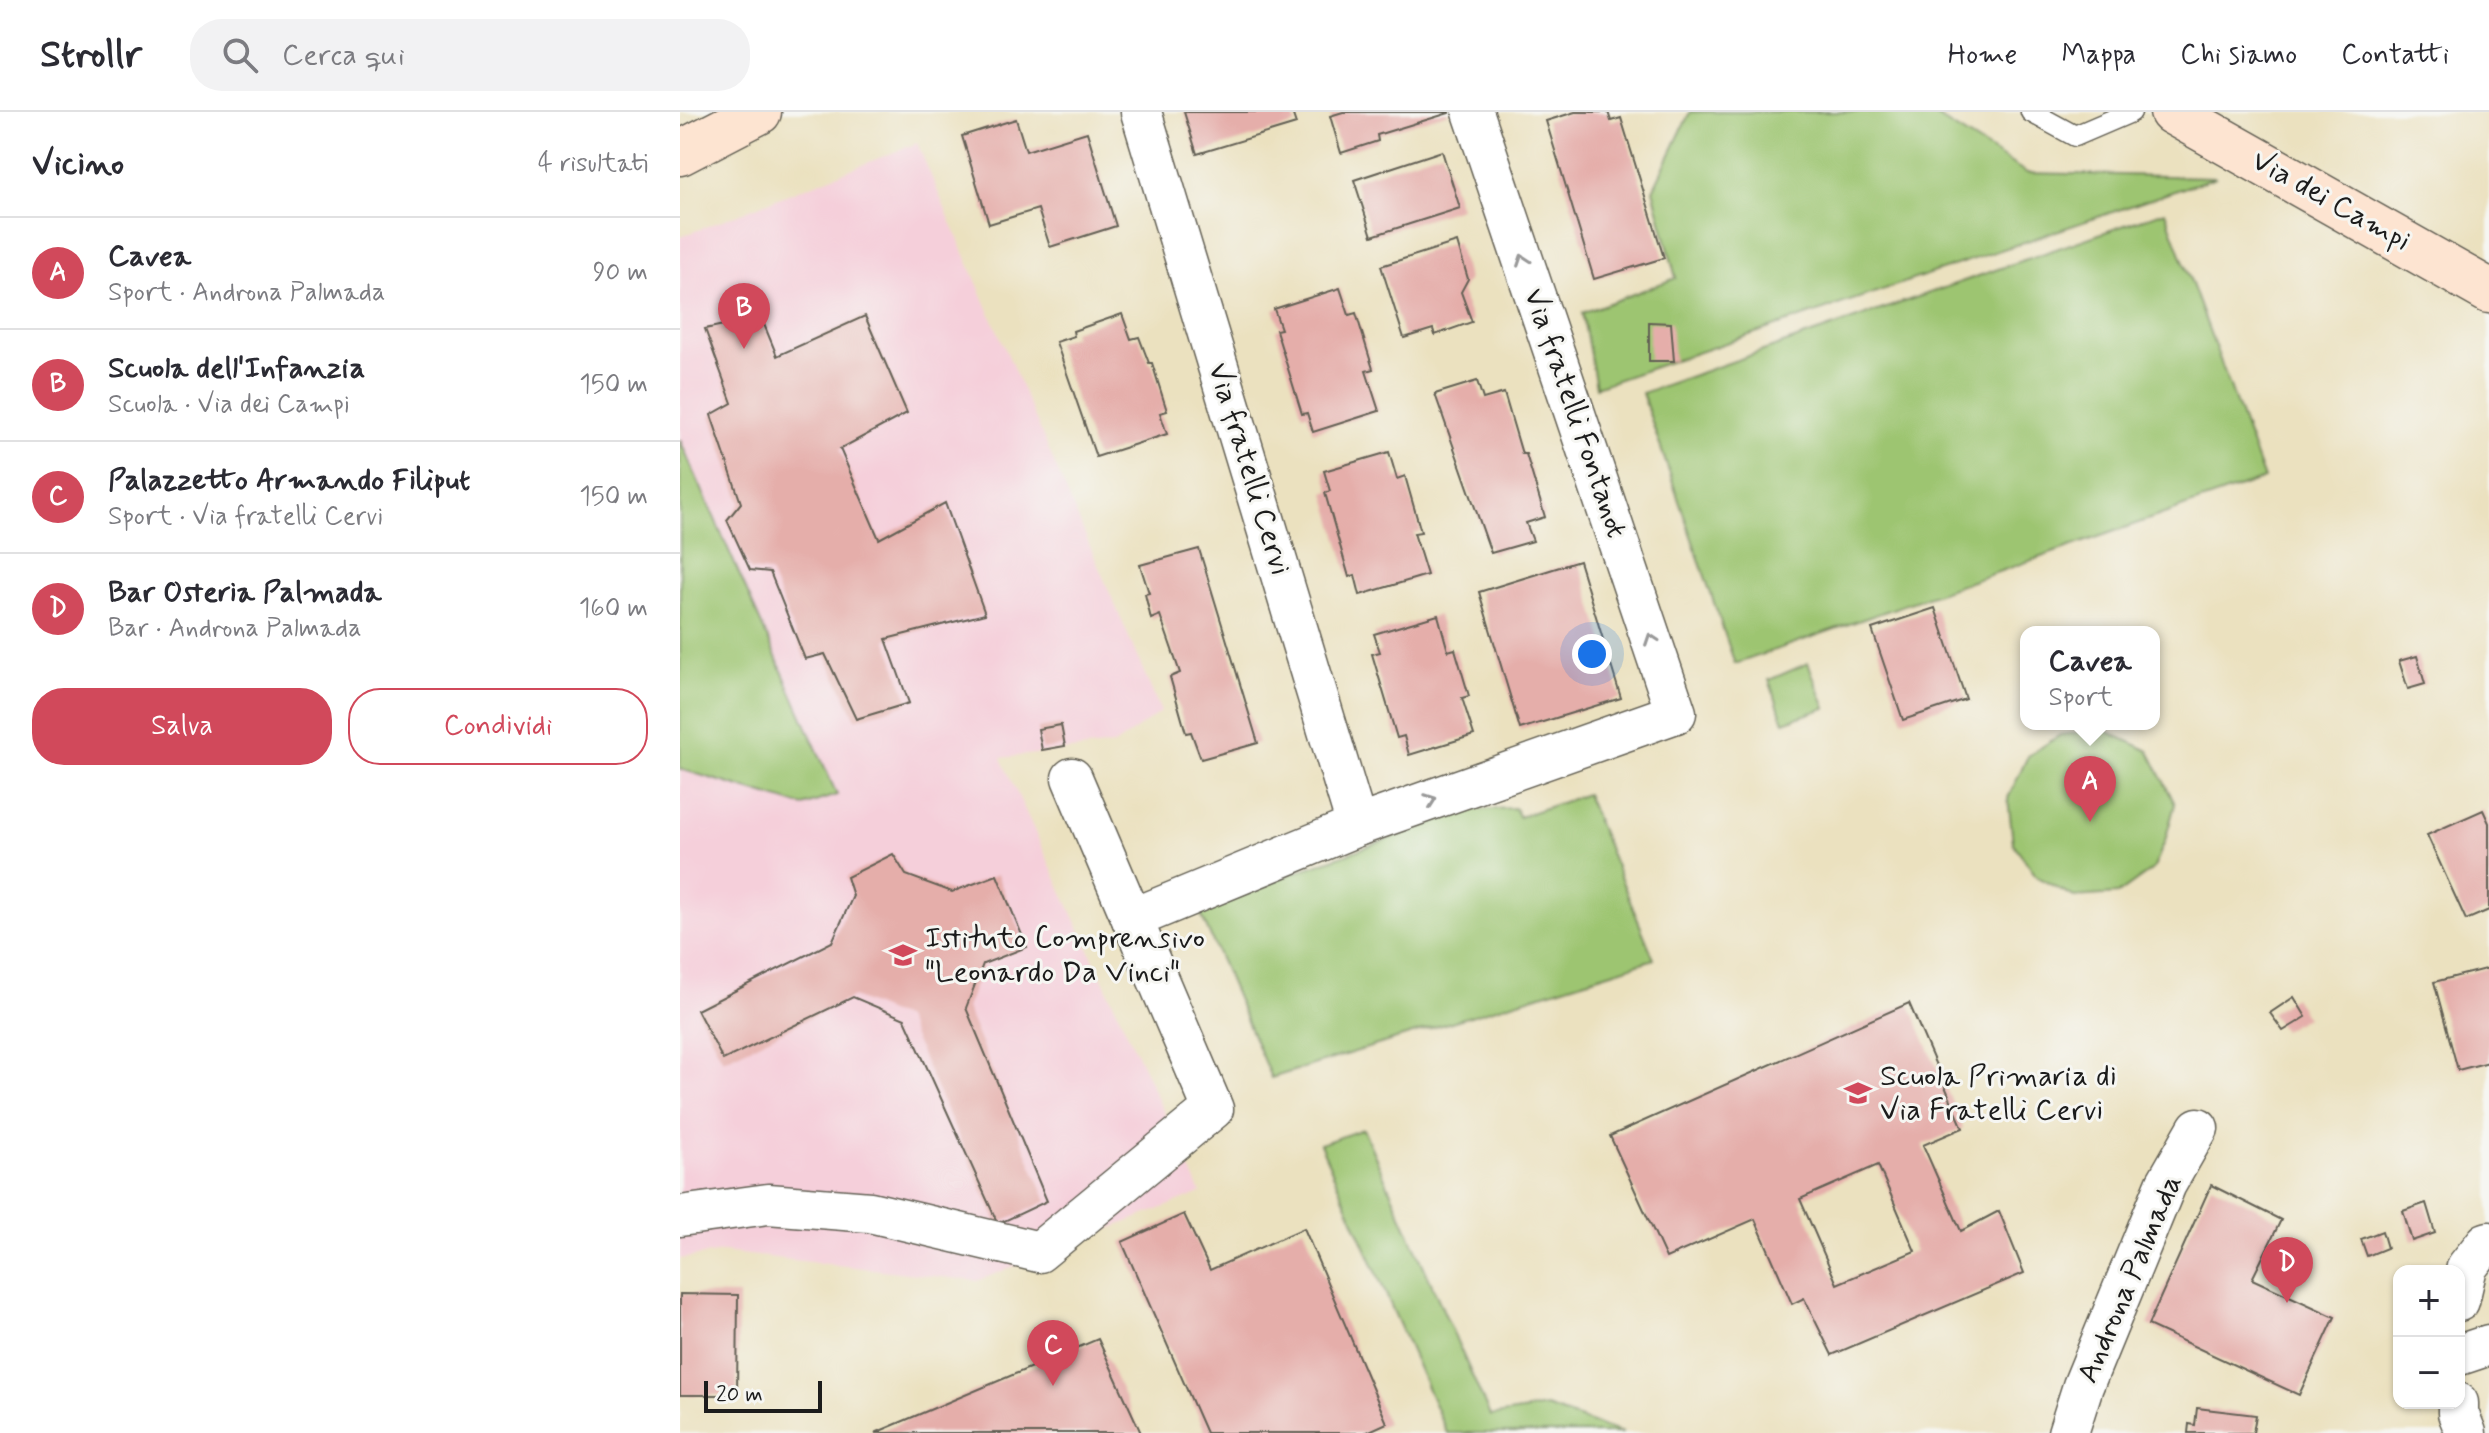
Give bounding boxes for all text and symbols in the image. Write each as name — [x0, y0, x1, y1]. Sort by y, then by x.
search box — [190, 19, 750, 91]
text: Strollr — [40, 31, 142, 80]
icon: search — [218, 33, 262, 77]
text: Cerca qui — [282, 36, 405, 75]
text: Home — [1948, 37, 2017, 74]
text: Mappa — [2061, 37, 2136, 74]
text: Chi siamo — [2180, 37, 2297, 74]
text: Contatti — [2341, 37, 2449, 74]
street label: Via dei Campi — [2245, 141, 2417, 261]
text: Vicino — [32, 142, 124, 187]
text: 4 risultati — [538, 147, 648, 181]
text: Cavea — [108, 237, 191, 276]
one-way arrow — [1517, 254, 1533, 268]
text: A — [49, 256, 67, 290]
text: 90 m — [593, 256, 648, 290]
text: Sport · Androna Palmada — [108, 276, 385, 310]
pin: B — [718, 283, 770, 349]
street label: Via fratelli Fontanot — [1514, 283, 1636, 543]
text: Scuola dell'Infanzia — [108, 349, 365, 388]
street label: Via fratelli Cervi — [1198, 358, 1300, 580]
text: B — [50, 368, 66, 402]
text: 150 m — [579, 368, 648, 402]
text: Scuola · Via dei Campi — [108, 388, 350, 422]
text: Palazzetto Armando Filiput — [108, 461, 470, 500]
text: C — [49, 480, 67, 514]
text: 150 m — [579, 480, 648, 514]
text: Sport · Via fratelli Cervi — [108, 500, 383, 534]
text: Bar Osteria Palmada — [108, 573, 381, 612]
text: D — [49, 592, 67, 626]
text: 160 m — [579, 592, 648, 626]
text: Bar · Androna Palmada — [108, 612, 362, 646]
popup — [2020, 626, 2160, 730]
one-way arrow — [1645, 633, 1661, 647]
your location — [1572, 634, 1612, 674]
text: Cavea — [2049, 642, 2131, 681]
text: Sport — [2049, 681, 2113, 715]
button: Salva — [32, 688, 332, 765]
button: Condividi — [348, 688, 648, 765]
pin: A — [2064, 756, 2116, 822]
one-way arrow — [1423, 794, 1437, 810]
place label: Istituto Comprensivo "Leonardo Da Vinci" — [925, 919, 1205, 992]
school or university icon: Istituto Comprensivo "Leonardo Da Vinci" — [888, 940, 918, 970]
place label: Scuola Primaria di Via Fratelli Cervi — [1880, 1057, 2117, 1130]
school or university icon: Scuola Primaria di Via Fratelli Cervi — [1843, 1078, 1873, 1108]
street label: Androna Palmada — [2069, 1169, 2191, 1389]
pin: D — [2261, 1237, 2313, 1303]
map controls — [2393, 1265, 2465, 1409]
button: + — [2393, 1265, 2465, 1337]
pin: C — [1027, 1320, 1079, 1386]
button: − — [2393, 1337, 2465, 1409]
scale bar — [704, 1377, 822, 1413]
text: 20 m — [716, 1381, 763, 1409]

